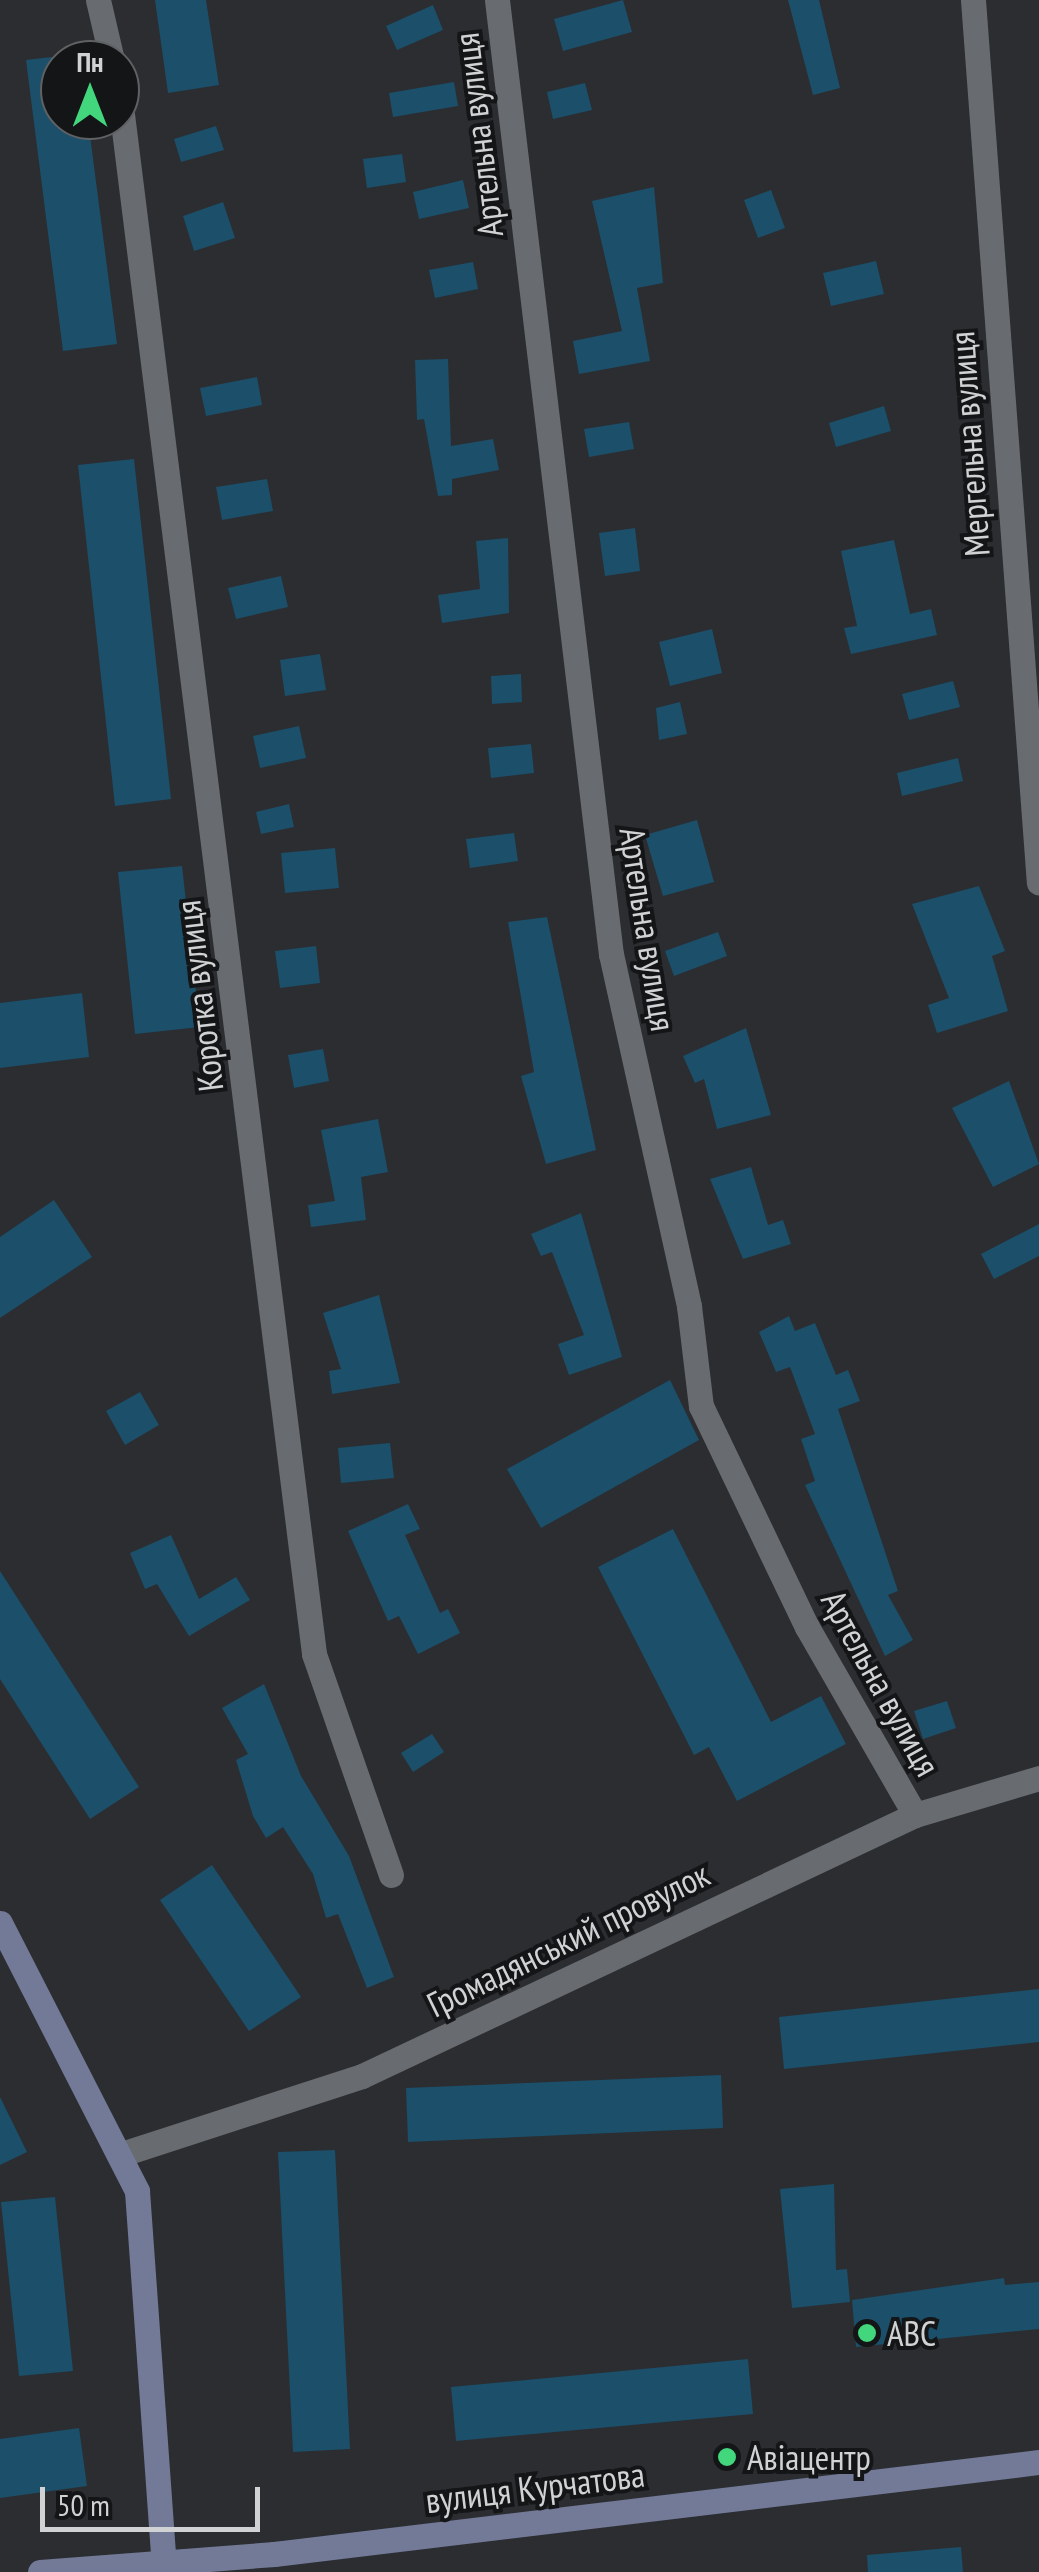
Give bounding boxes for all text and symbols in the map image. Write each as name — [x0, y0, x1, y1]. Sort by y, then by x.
street label: Артельна вулиця — [445, 30, 511, 240]
north arrow — [40, 40, 140, 140]
text: Пн — [76, 43, 104, 80]
street label: Мергельна вулиця — [940, 330, 998, 558]
street label: Артельна вулиця — [611, 824, 685, 1034]
street label: Коротка вулиця — [166, 898, 232, 1094]
street label: Артельна вулиця — [813, 1583, 949, 1783]
street label: Громадянський провулок — [420, 1853, 716, 2025]
place label: ABC — [887, 2312, 936, 2354]
marker: ABC — [856, 2322, 878, 2344]
place label: Авіацентр — [747, 2436, 871, 2478]
marker: Авіацентр — [716, 2446, 738, 2468]
street label: вулиця Курчатова — [423, 2453, 647, 2521]
scale bar — [45, 2467, 265, 2529]
text: 50 m — [57, 2485, 110, 2524]

